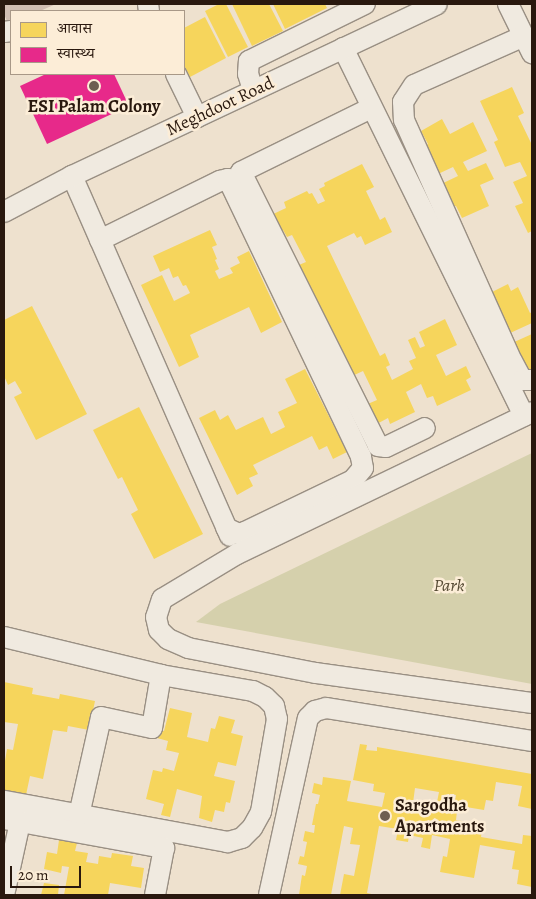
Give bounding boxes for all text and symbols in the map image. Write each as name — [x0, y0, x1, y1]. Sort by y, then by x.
legend — [10, 10, 185, 75]
text: आवास — [57, 18, 92, 38]
text: स्वास्थ्य — [57, 43, 95, 63]
street label: Meghdoot Road — [163, 72, 277, 140]
marker: ESI Palam Colony — [87, 79, 101, 93]
place label: ESI Palam Colony — [28, 95, 160, 117]
park label: Park — [433, 574, 465, 596]
place label: Sargodha Apartments — [395, 795, 484, 838]
marker: Sargodha Apartments — [379, 810, 391, 822]
scale bar — [12, 856, 84, 888]
text: 20 m — [18, 865, 49, 885]

